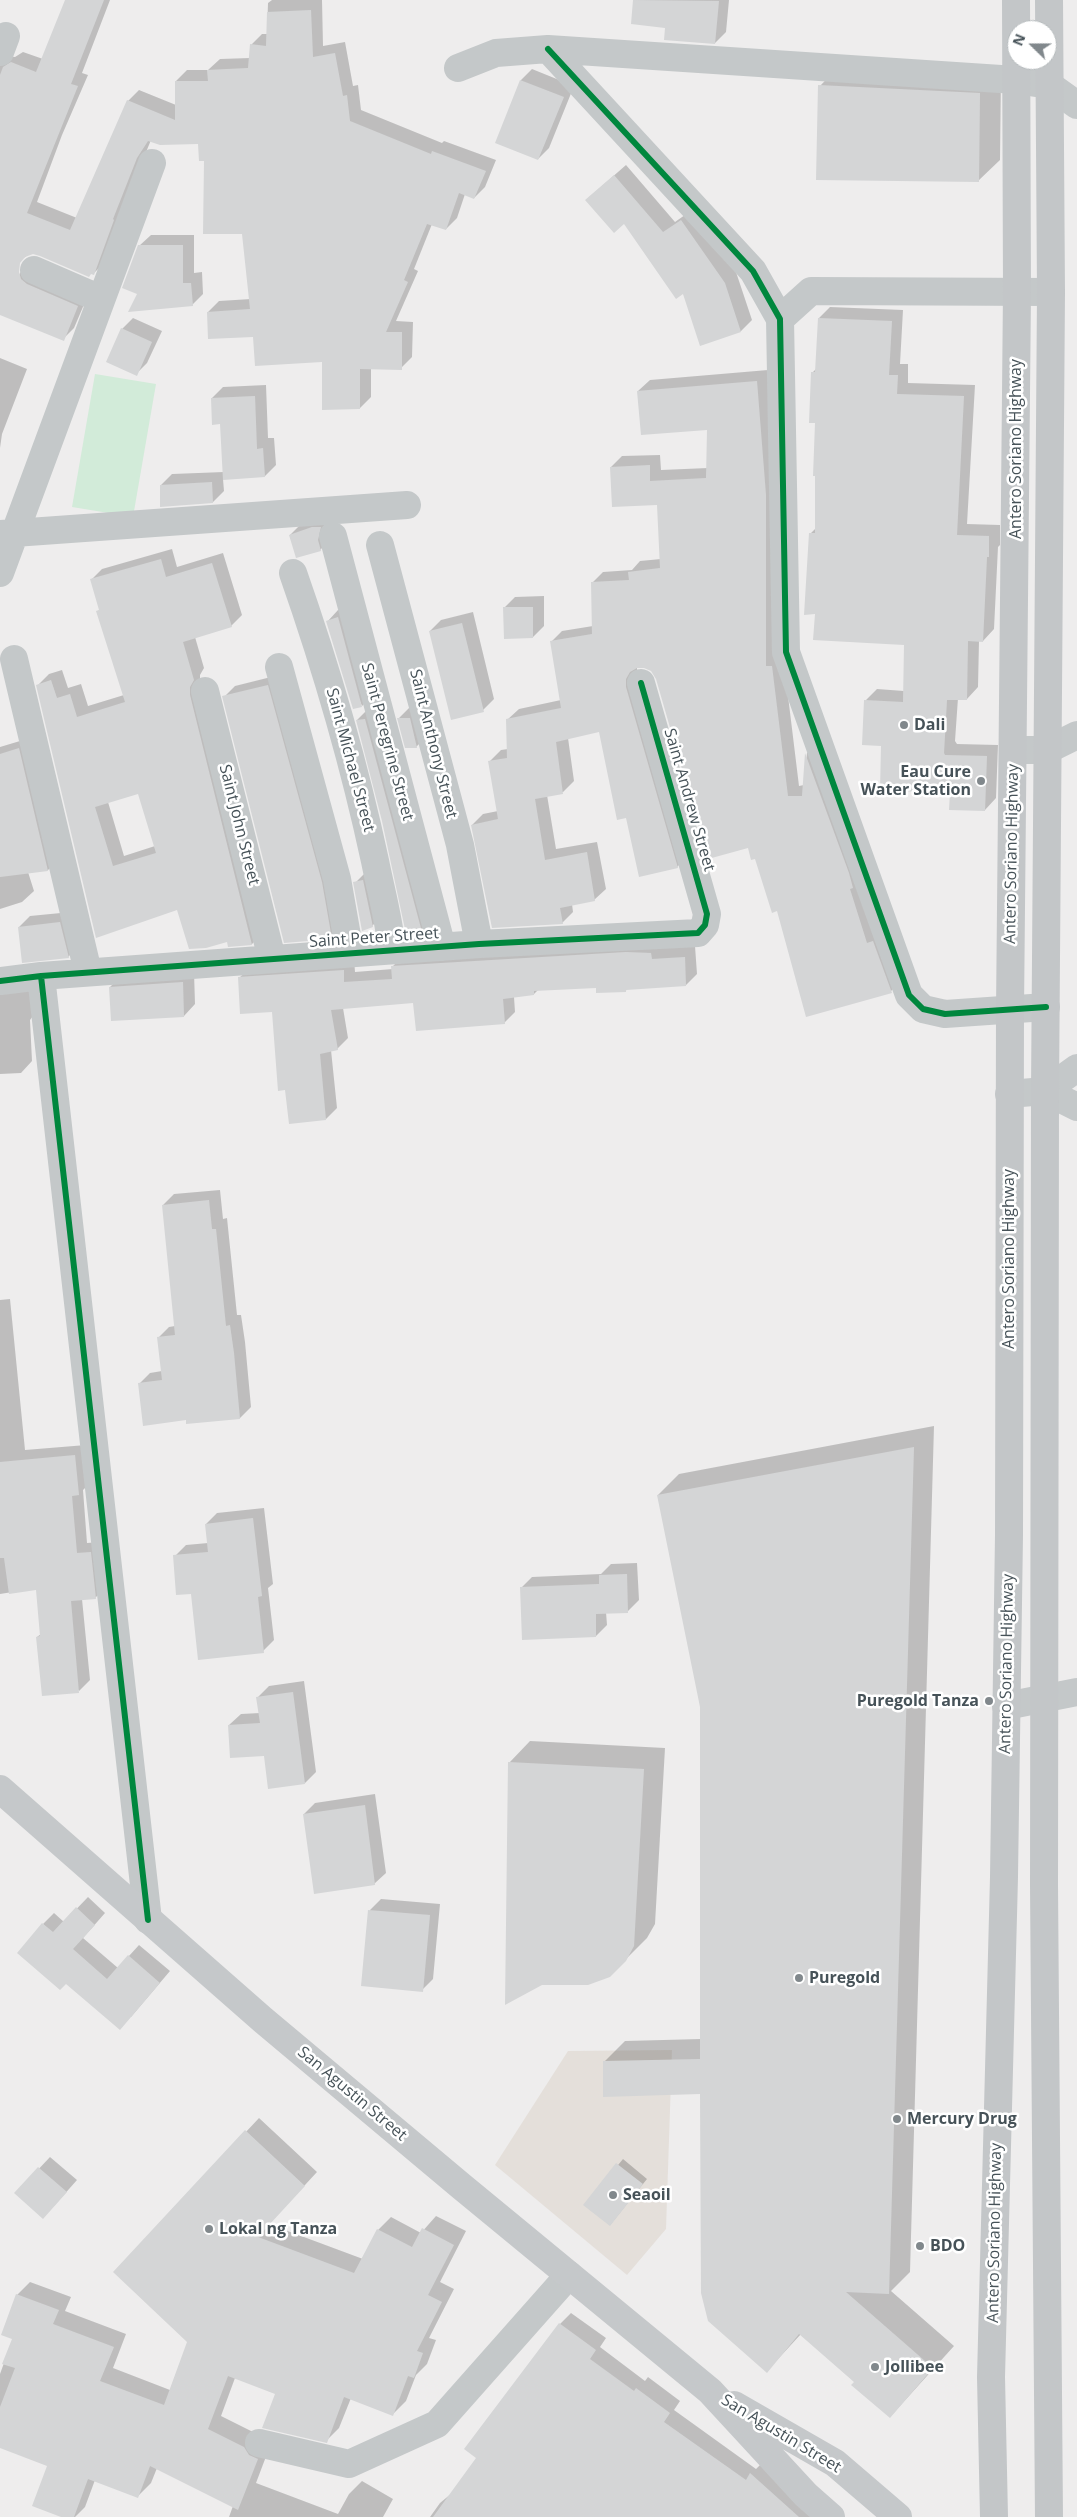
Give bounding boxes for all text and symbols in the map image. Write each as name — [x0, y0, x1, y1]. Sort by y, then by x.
north arrow — [1007, 20, 1057, 70]
text: N — [1008, 31, 1029, 48]
street label: Antero Soriano Highway — [1006, 359, 1026, 539]
street label: Saint Peregrine Street — [357, 661, 417, 823]
street label: Saint Anthony Street — [405, 667, 461, 821]
street label: Saint Michael Street — [322, 686, 378, 834]
place label: Dali — [914, 715, 945, 735]
marker: Dali — [898, 719, 910, 731]
street label: Saint Andrew Street — [659, 726, 719, 874]
place label: Eau Cure Water Station — [860, 762, 971, 800]
street label: Saint John Street — [215, 763, 263, 887]
street label: Antero Soriano Highway — [1001, 764, 1023, 944]
marker: Eau Cure Water Station — [975, 775, 987, 787]
street label: Saint Peter Street — [308, 924, 440, 952]
street label: Antero Soriano Highway — [999, 1169, 1019, 1349]
street label: Antero Soriano Highway — [996, 1574, 1018, 1754]
place label: Puregold Tanza — [857, 1691, 979, 1711]
marker: Puregold Tanza — [983, 1695, 995, 1707]
place label: Puregold — [809, 1968, 880, 1988]
marker: Puregold — [793, 1972, 805, 1984]
street label: San Agustin Street — [294, 2043, 410, 2145]
place label: Mercury Drug — [907, 2109, 1017, 2129]
marker: Mercury Drug — [891, 2113, 903, 2125]
street label: Antero Soriano Highway — [984, 2143, 1006, 2323]
place label: Seaoil — [623, 2185, 671, 2205]
marker: Seaoil — [607, 2189, 619, 2201]
place label: Lokal ng Tanza — [219, 2219, 337, 2239]
marker: Lokal ng Tanza — [203, 2223, 215, 2235]
place label: BDO — [930, 2236, 965, 2256]
marker: BDO — [914, 2240, 926, 2252]
place label: Jollibee — [885, 2357, 944, 2377]
marker: Jollibee — [869, 2361, 881, 2373]
street label: San Agustin Street — [718, 2391, 844, 2477]

